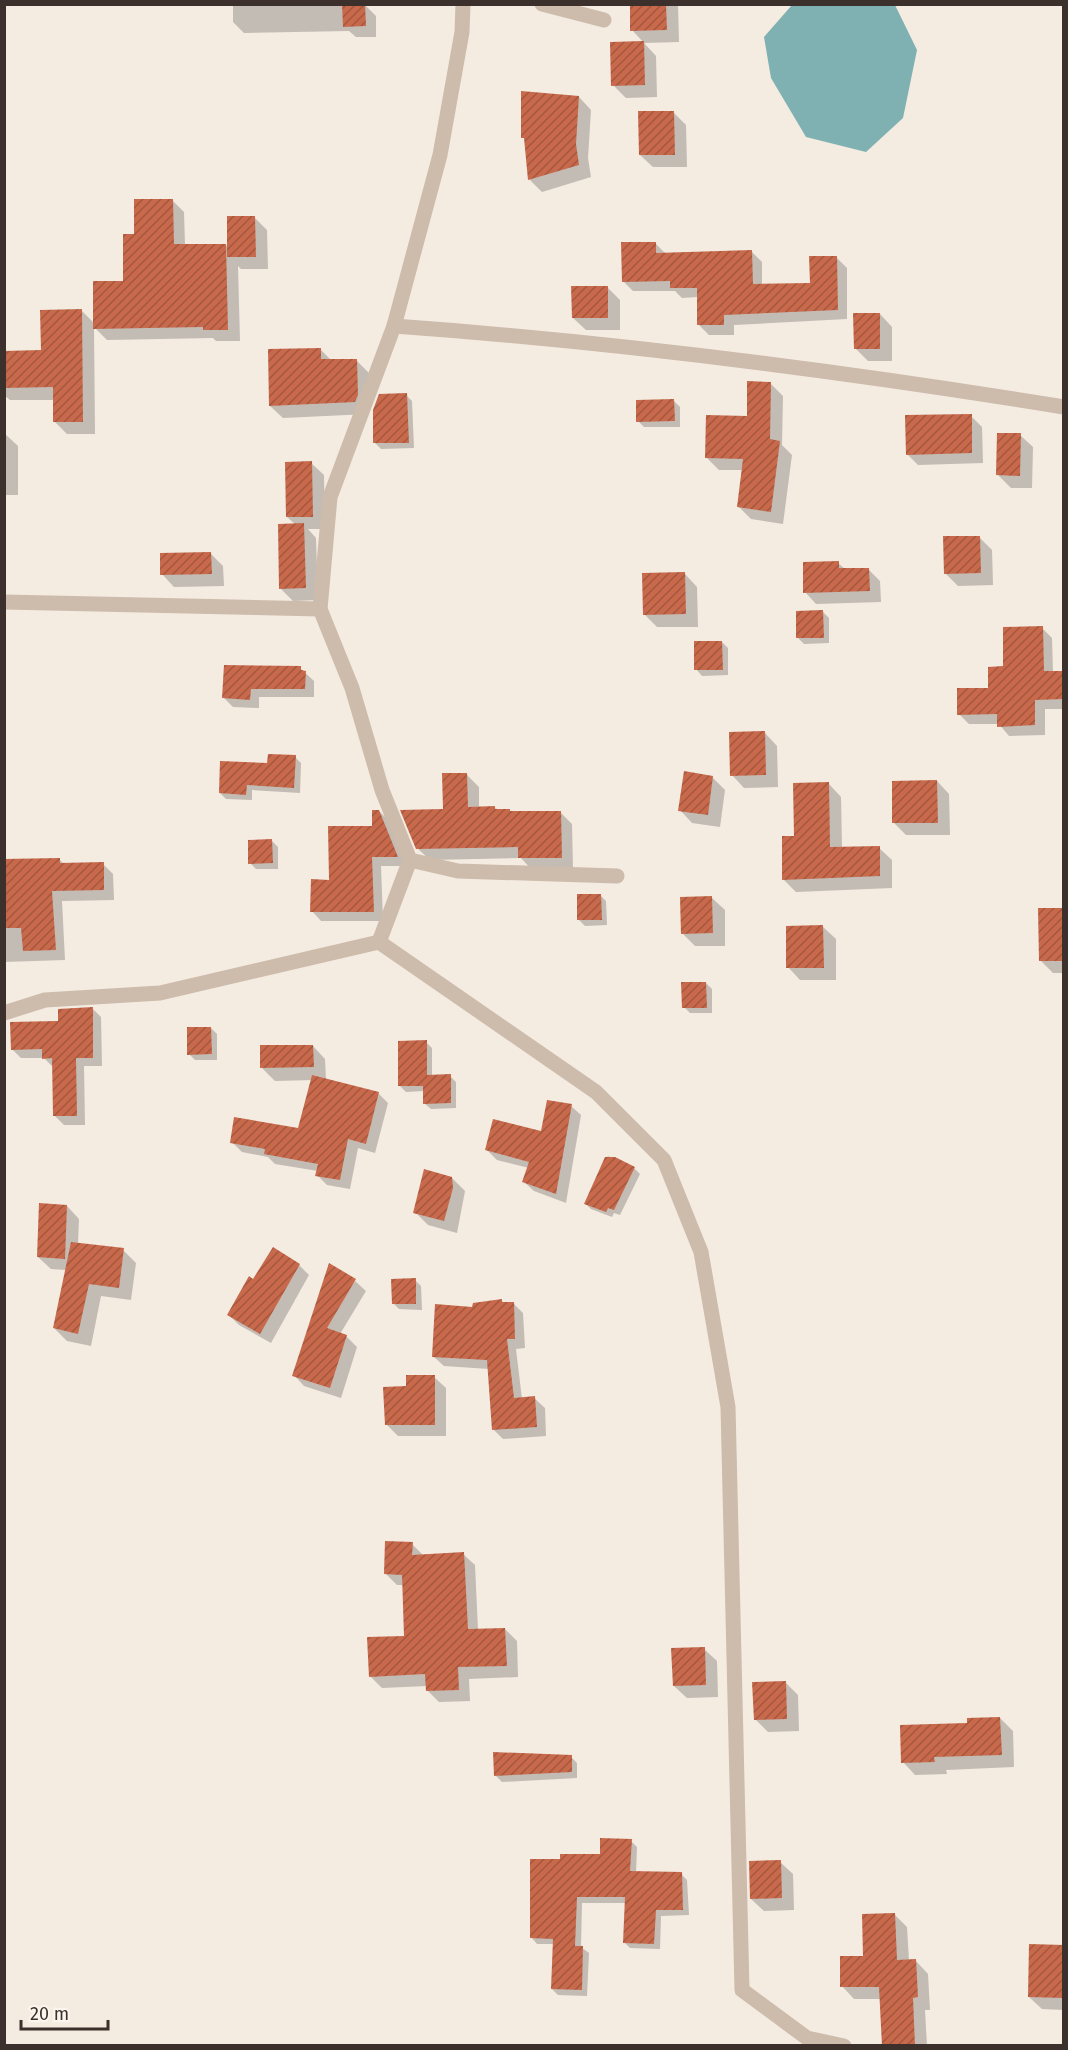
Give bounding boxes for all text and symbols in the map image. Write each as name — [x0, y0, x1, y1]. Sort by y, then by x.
scale bar — [21, 1993, 108, 2031]
text: 20 m — [30, 2003, 69, 2025]

